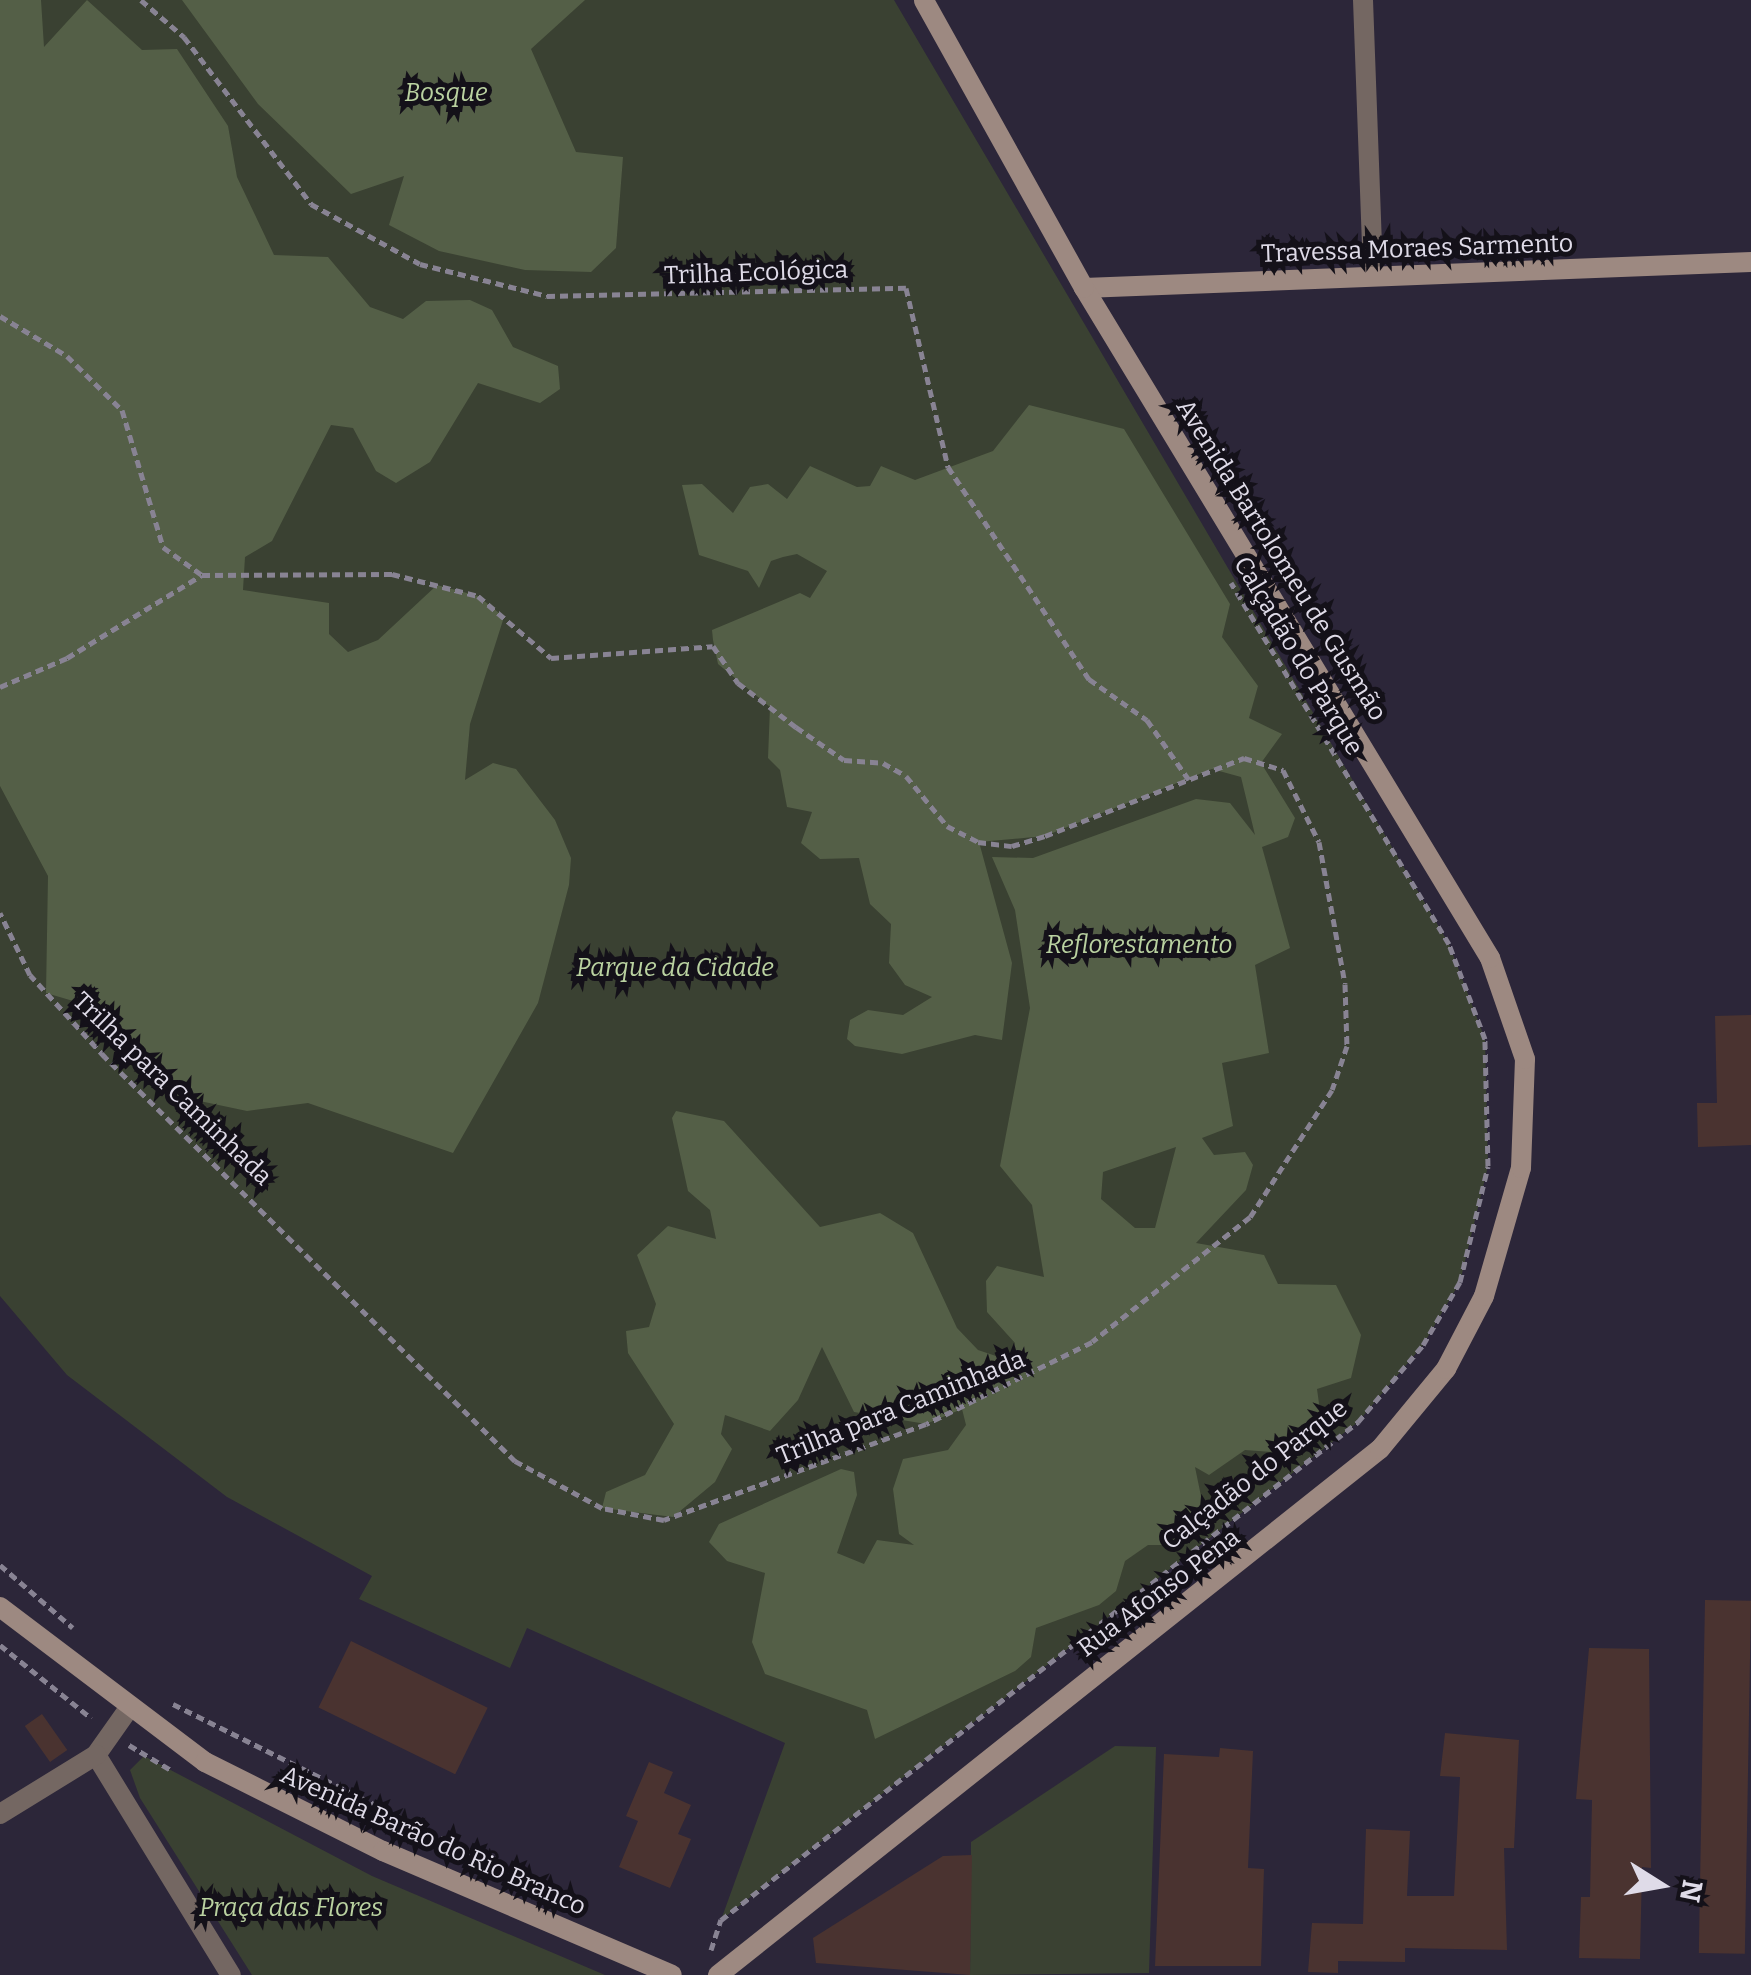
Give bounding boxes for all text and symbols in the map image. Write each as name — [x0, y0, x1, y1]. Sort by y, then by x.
park label: Bosque — [404, 78, 488, 108]
street label: Travessa Moraes Sarmento — [1260, 229, 1574, 269]
street label: Trilha Ecológica — [663, 255, 849, 291]
street label: Avenida Bartolomeu de Gusmão — [1169, 394, 1393, 726]
street label: Calçadão do Parque — [1227, 551, 1369, 761]
park label: Reflorestamento — [1046, 930, 1232, 960]
park label: Parque da Cidade — [576, 953, 774, 983]
street label: Trilha para Caminhada — [66, 986, 278, 1192]
street label: Trilha para Caminhada — [773, 1344, 1029, 1472]
street label: Calçadão do Parque — [1157, 1394, 1353, 1556]
street label: Rua Afonso Pena — [1072, 1522, 1246, 1664]
street label: Avenida Barão do Rio Branco — [276, 1760, 590, 1922]
north arrow — [1611, 1835, 1711, 1935]
text: N — [1673, 1877, 1709, 1905]
park label: Praça das Flores — [199, 1893, 383, 1923]

